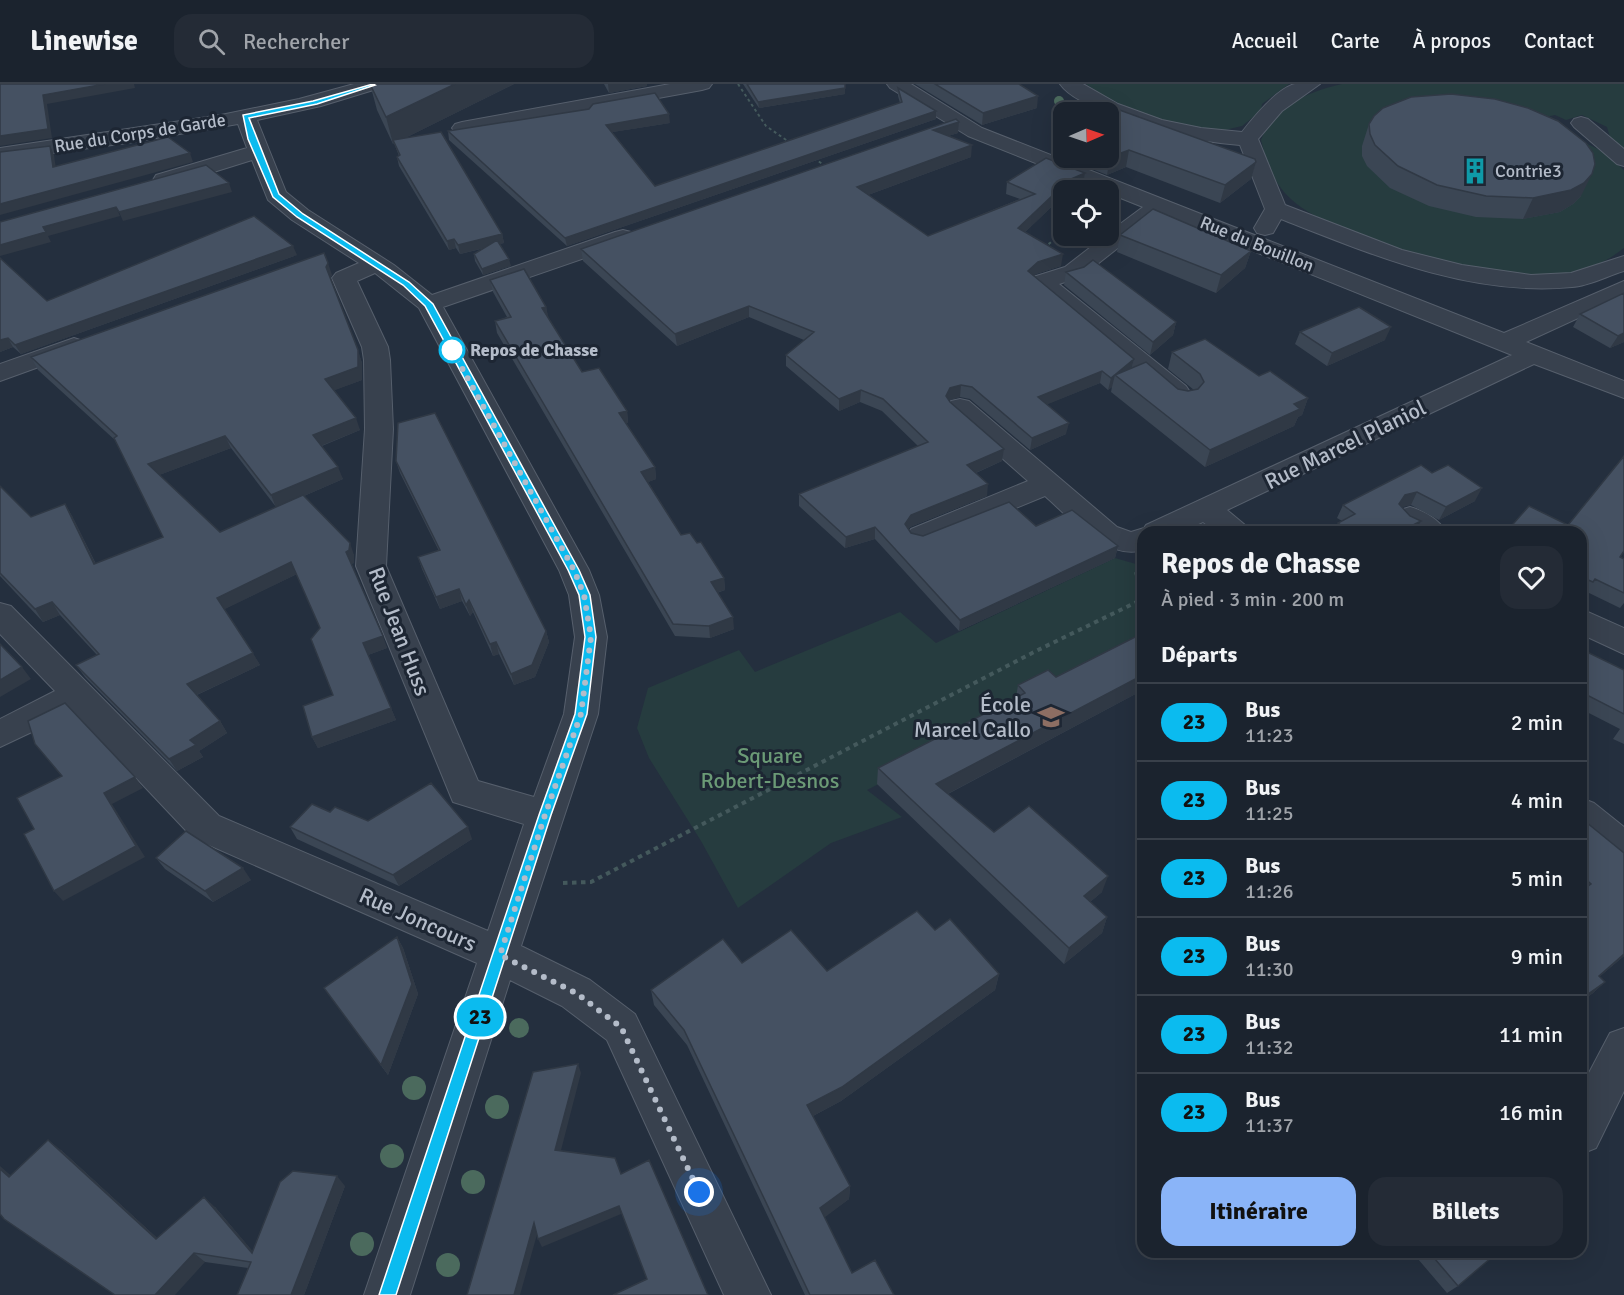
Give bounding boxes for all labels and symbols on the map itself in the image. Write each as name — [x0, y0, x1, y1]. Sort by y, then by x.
north arrow — [1053, 102, 1119, 168]
street label: Rue du Corps de Garde — [53, 109, 227, 157]
building icon: Contrie3 — [1460, 156, 1490, 186]
place label: Contrie3 — [1495, 160, 1562, 182]
street label: Rue du Bouillon — [1197, 211, 1317, 277]
marker: Repos de Chasse — [439, 337, 465, 363]
place label: Repos de Chasse — [470, 339, 598, 361]
street label: Rue Marcel Planiol — [1260, 394, 1430, 495]
street label: Rue Jean Huss — [363, 563, 436, 699]
place label: École Marcel Callo — [914, 691, 1031, 743]
school or university icon: École Marcel Callo — [1036, 702, 1066, 732]
park label: Square Robert-Desnos — [701, 742, 839, 794]
street label: Rue Joncours — [355, 882, 481, 957]
line badge: 23 — [453, 998, 507, 1036]
your location — [684, 1177, 714, 1207]

